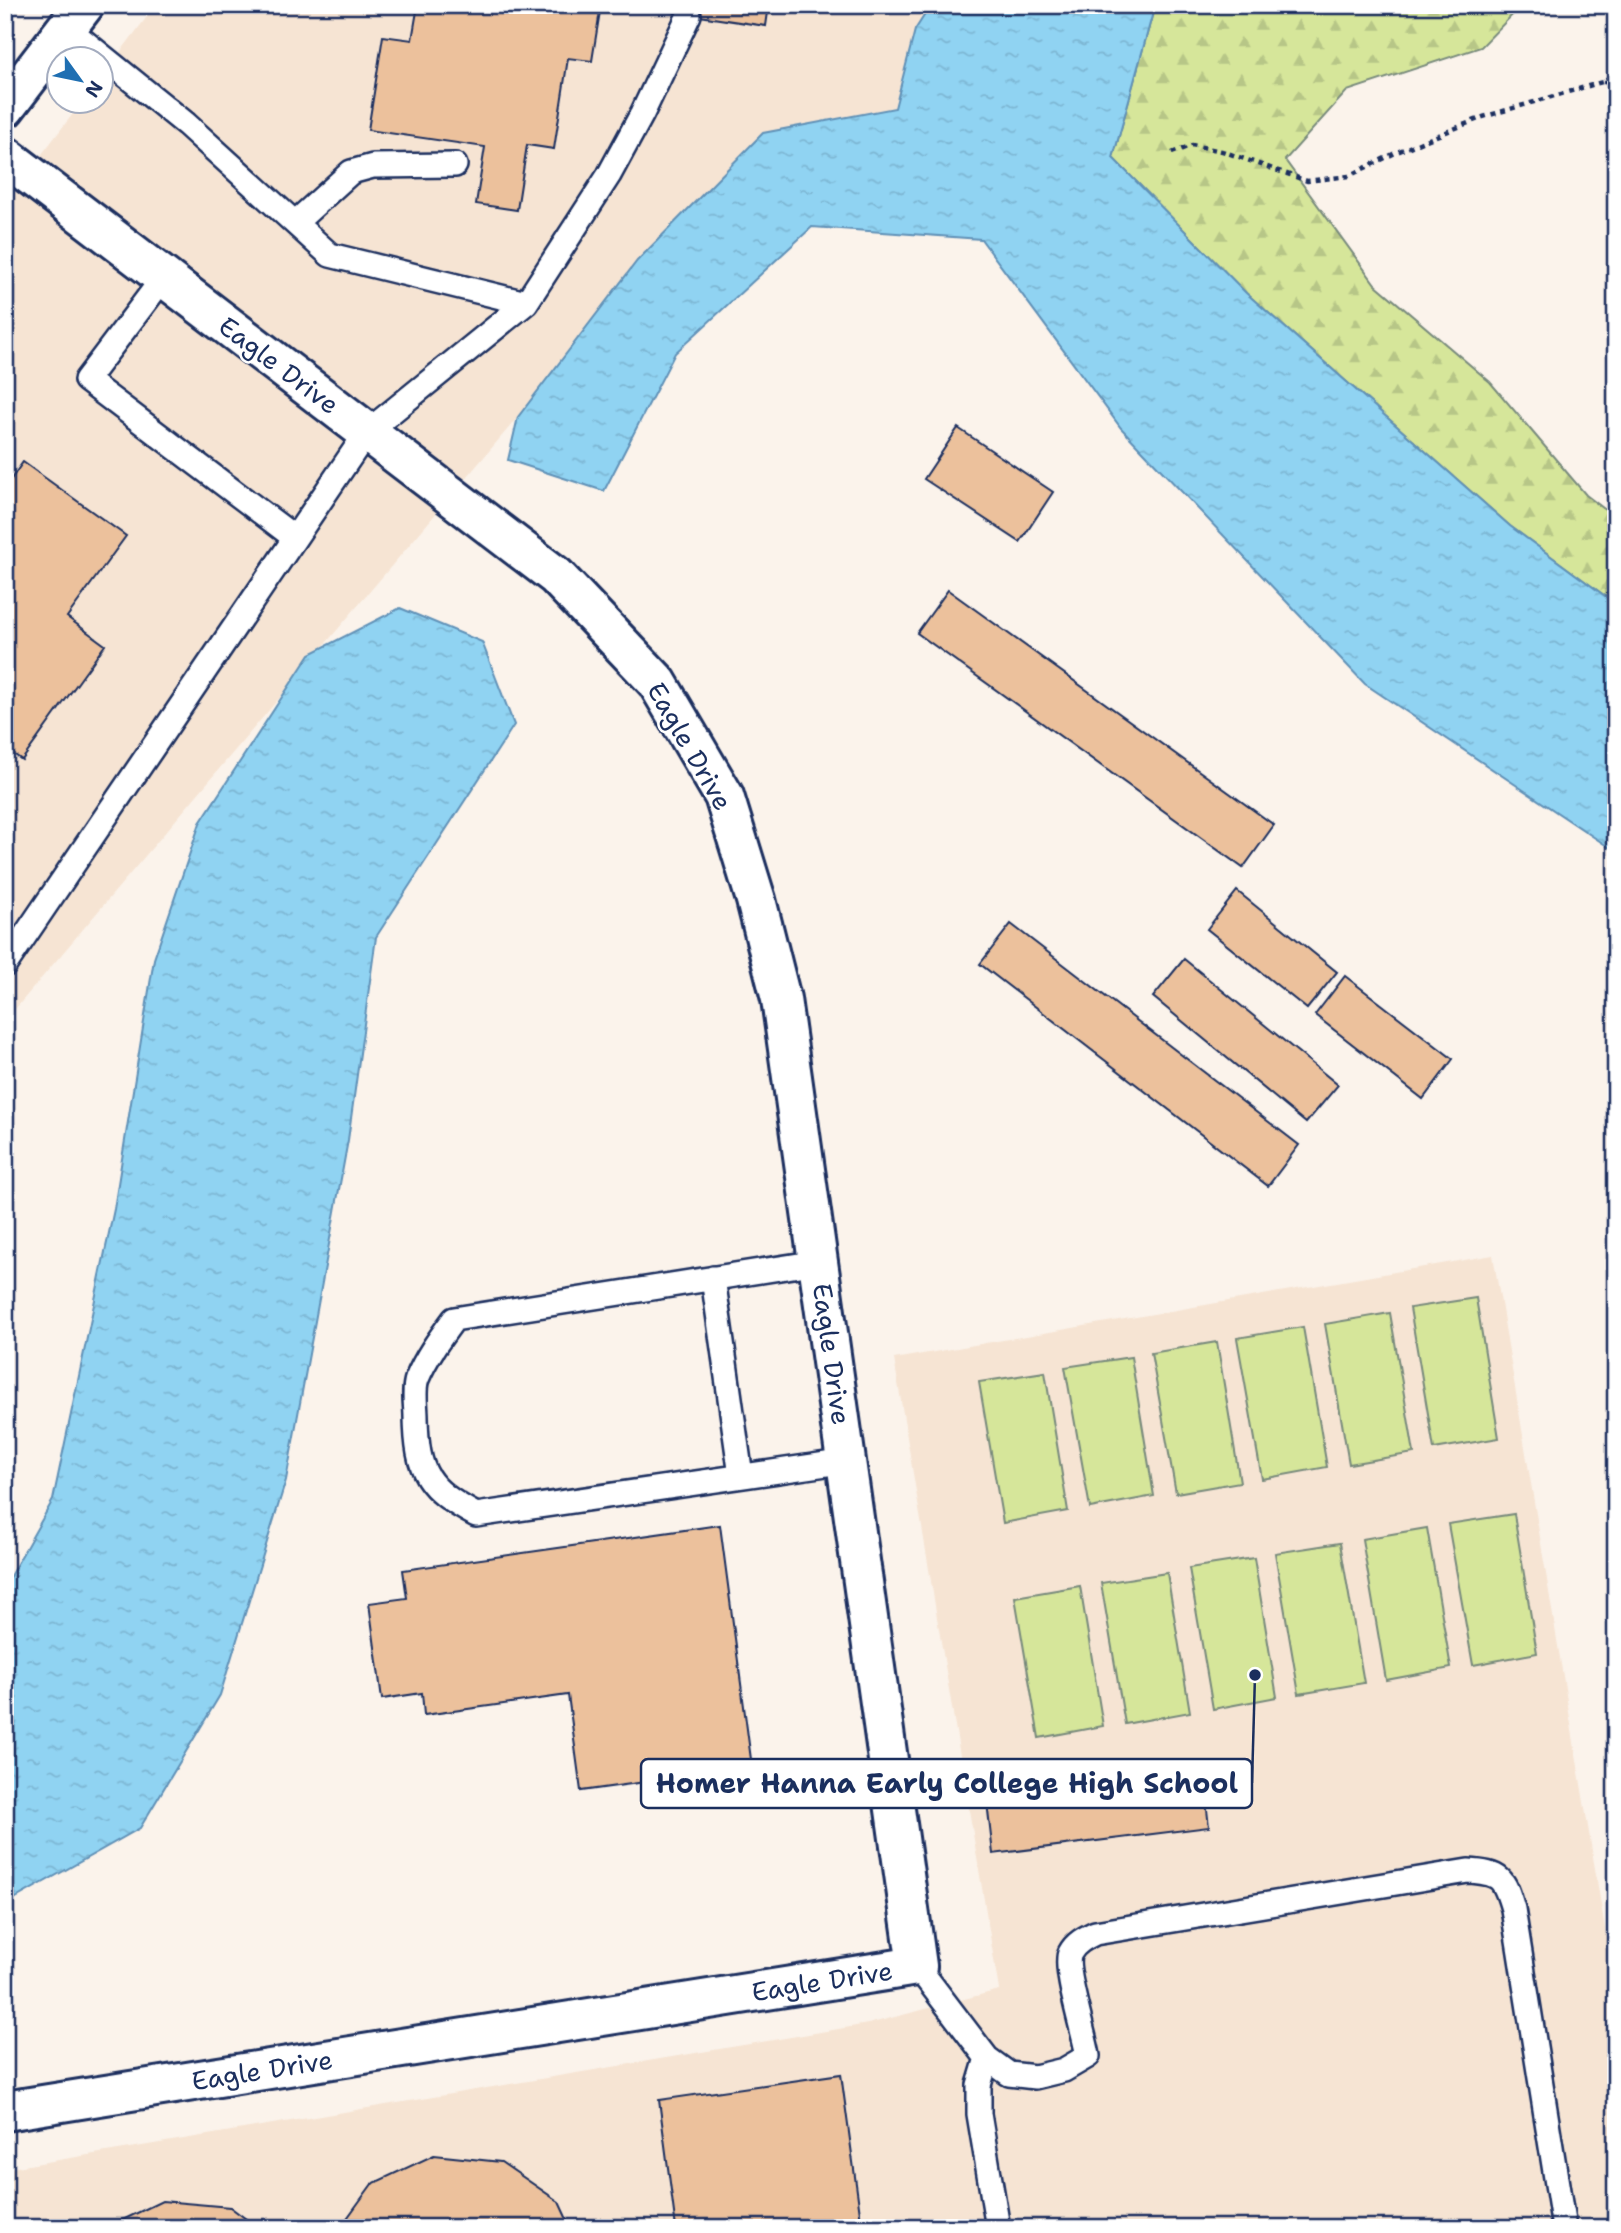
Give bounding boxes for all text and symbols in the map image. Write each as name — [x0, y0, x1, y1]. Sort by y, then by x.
north arrow — [46, 46, 116, 116]
text: N — [79, 76, 108, 102]
street label: Eagle Drive — [212, 308, 346, 422]
street label: Eagle Drive — [639, 676, 741, 816]
street label: Eagle Drive — [805, 1281, 859, 1427]
callout: Homer Hanna Early College High School — [641, 1759, 1252, 1808]
text: Homer Hanna Early College High School — [656, 1764, 1239, 1802]
street label: Eagle Drive — [749, 1953, 895, 2009]
street label: Eagle Drive — [189, 2042, 335, 2098]

